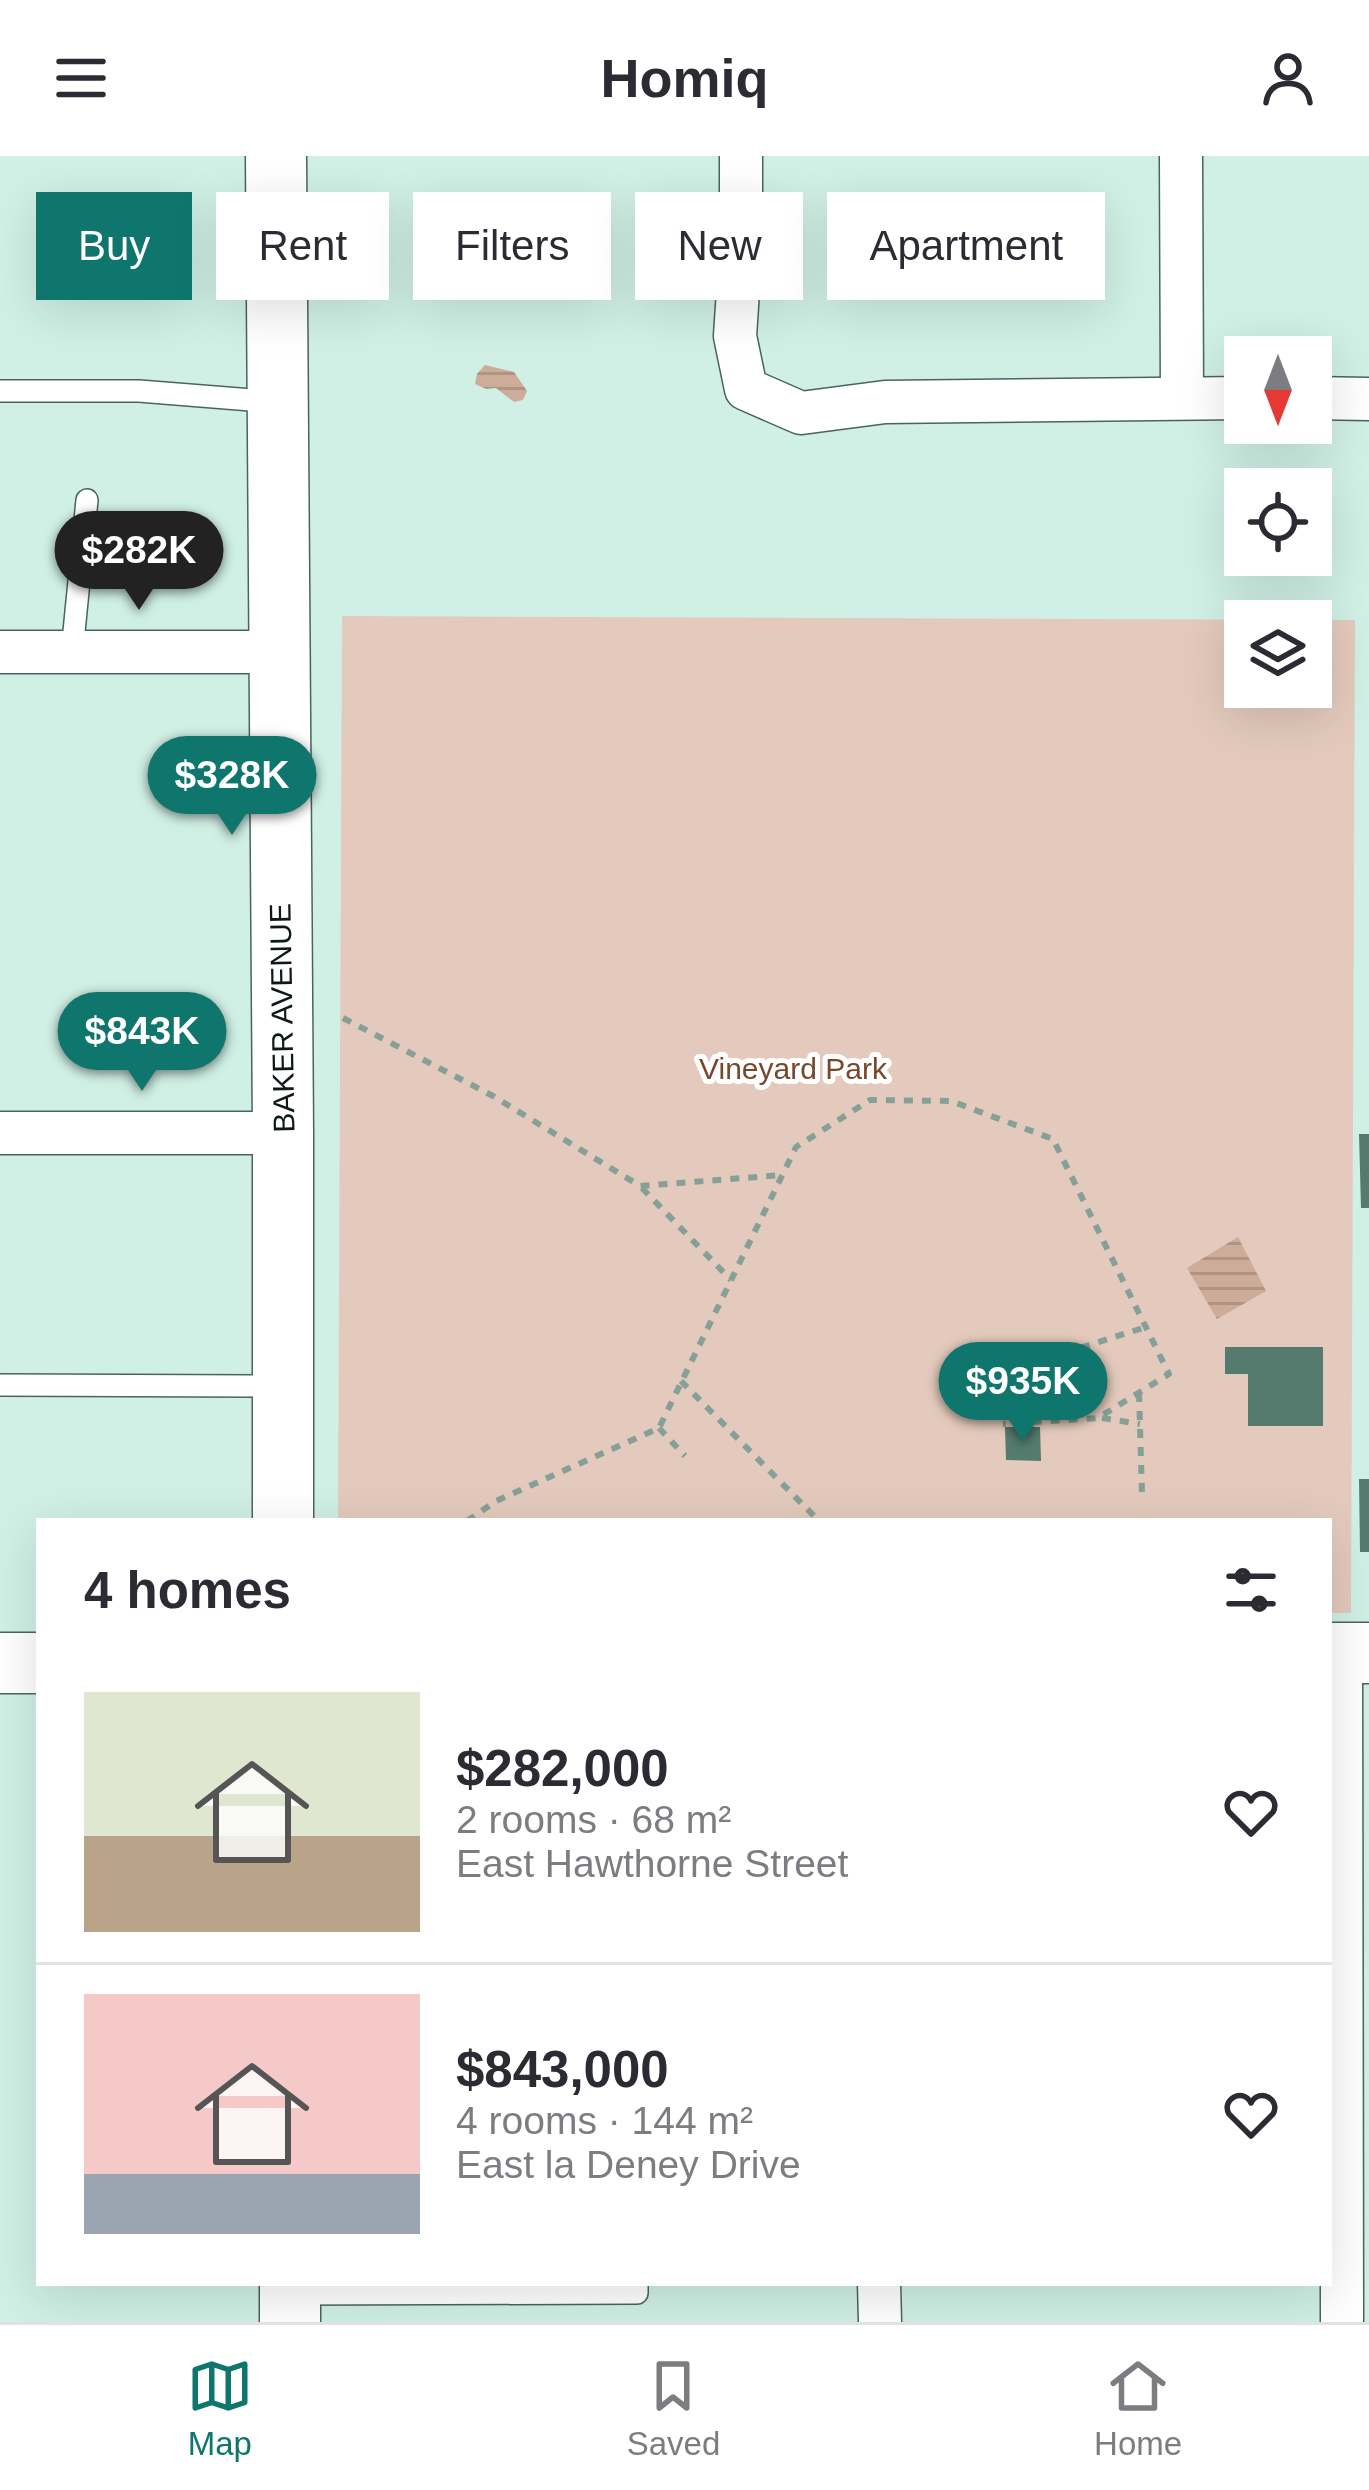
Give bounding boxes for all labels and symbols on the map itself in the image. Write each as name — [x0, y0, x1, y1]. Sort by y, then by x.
north arrow — [1224, 336, 1332, 444]
pin: $282K — [55, 511, 223, 613]
pin: $328K — [148, 736, 316, 838]
street label: BAKER AVENUE — [263, 903, 301, 1133]
pin: $843K — [58, 992, 226, 1094]
park label: Vineyard Park — [699, 1052, 888, 1085]
pin: $935K — [939, 1342, 1107, 1444]

